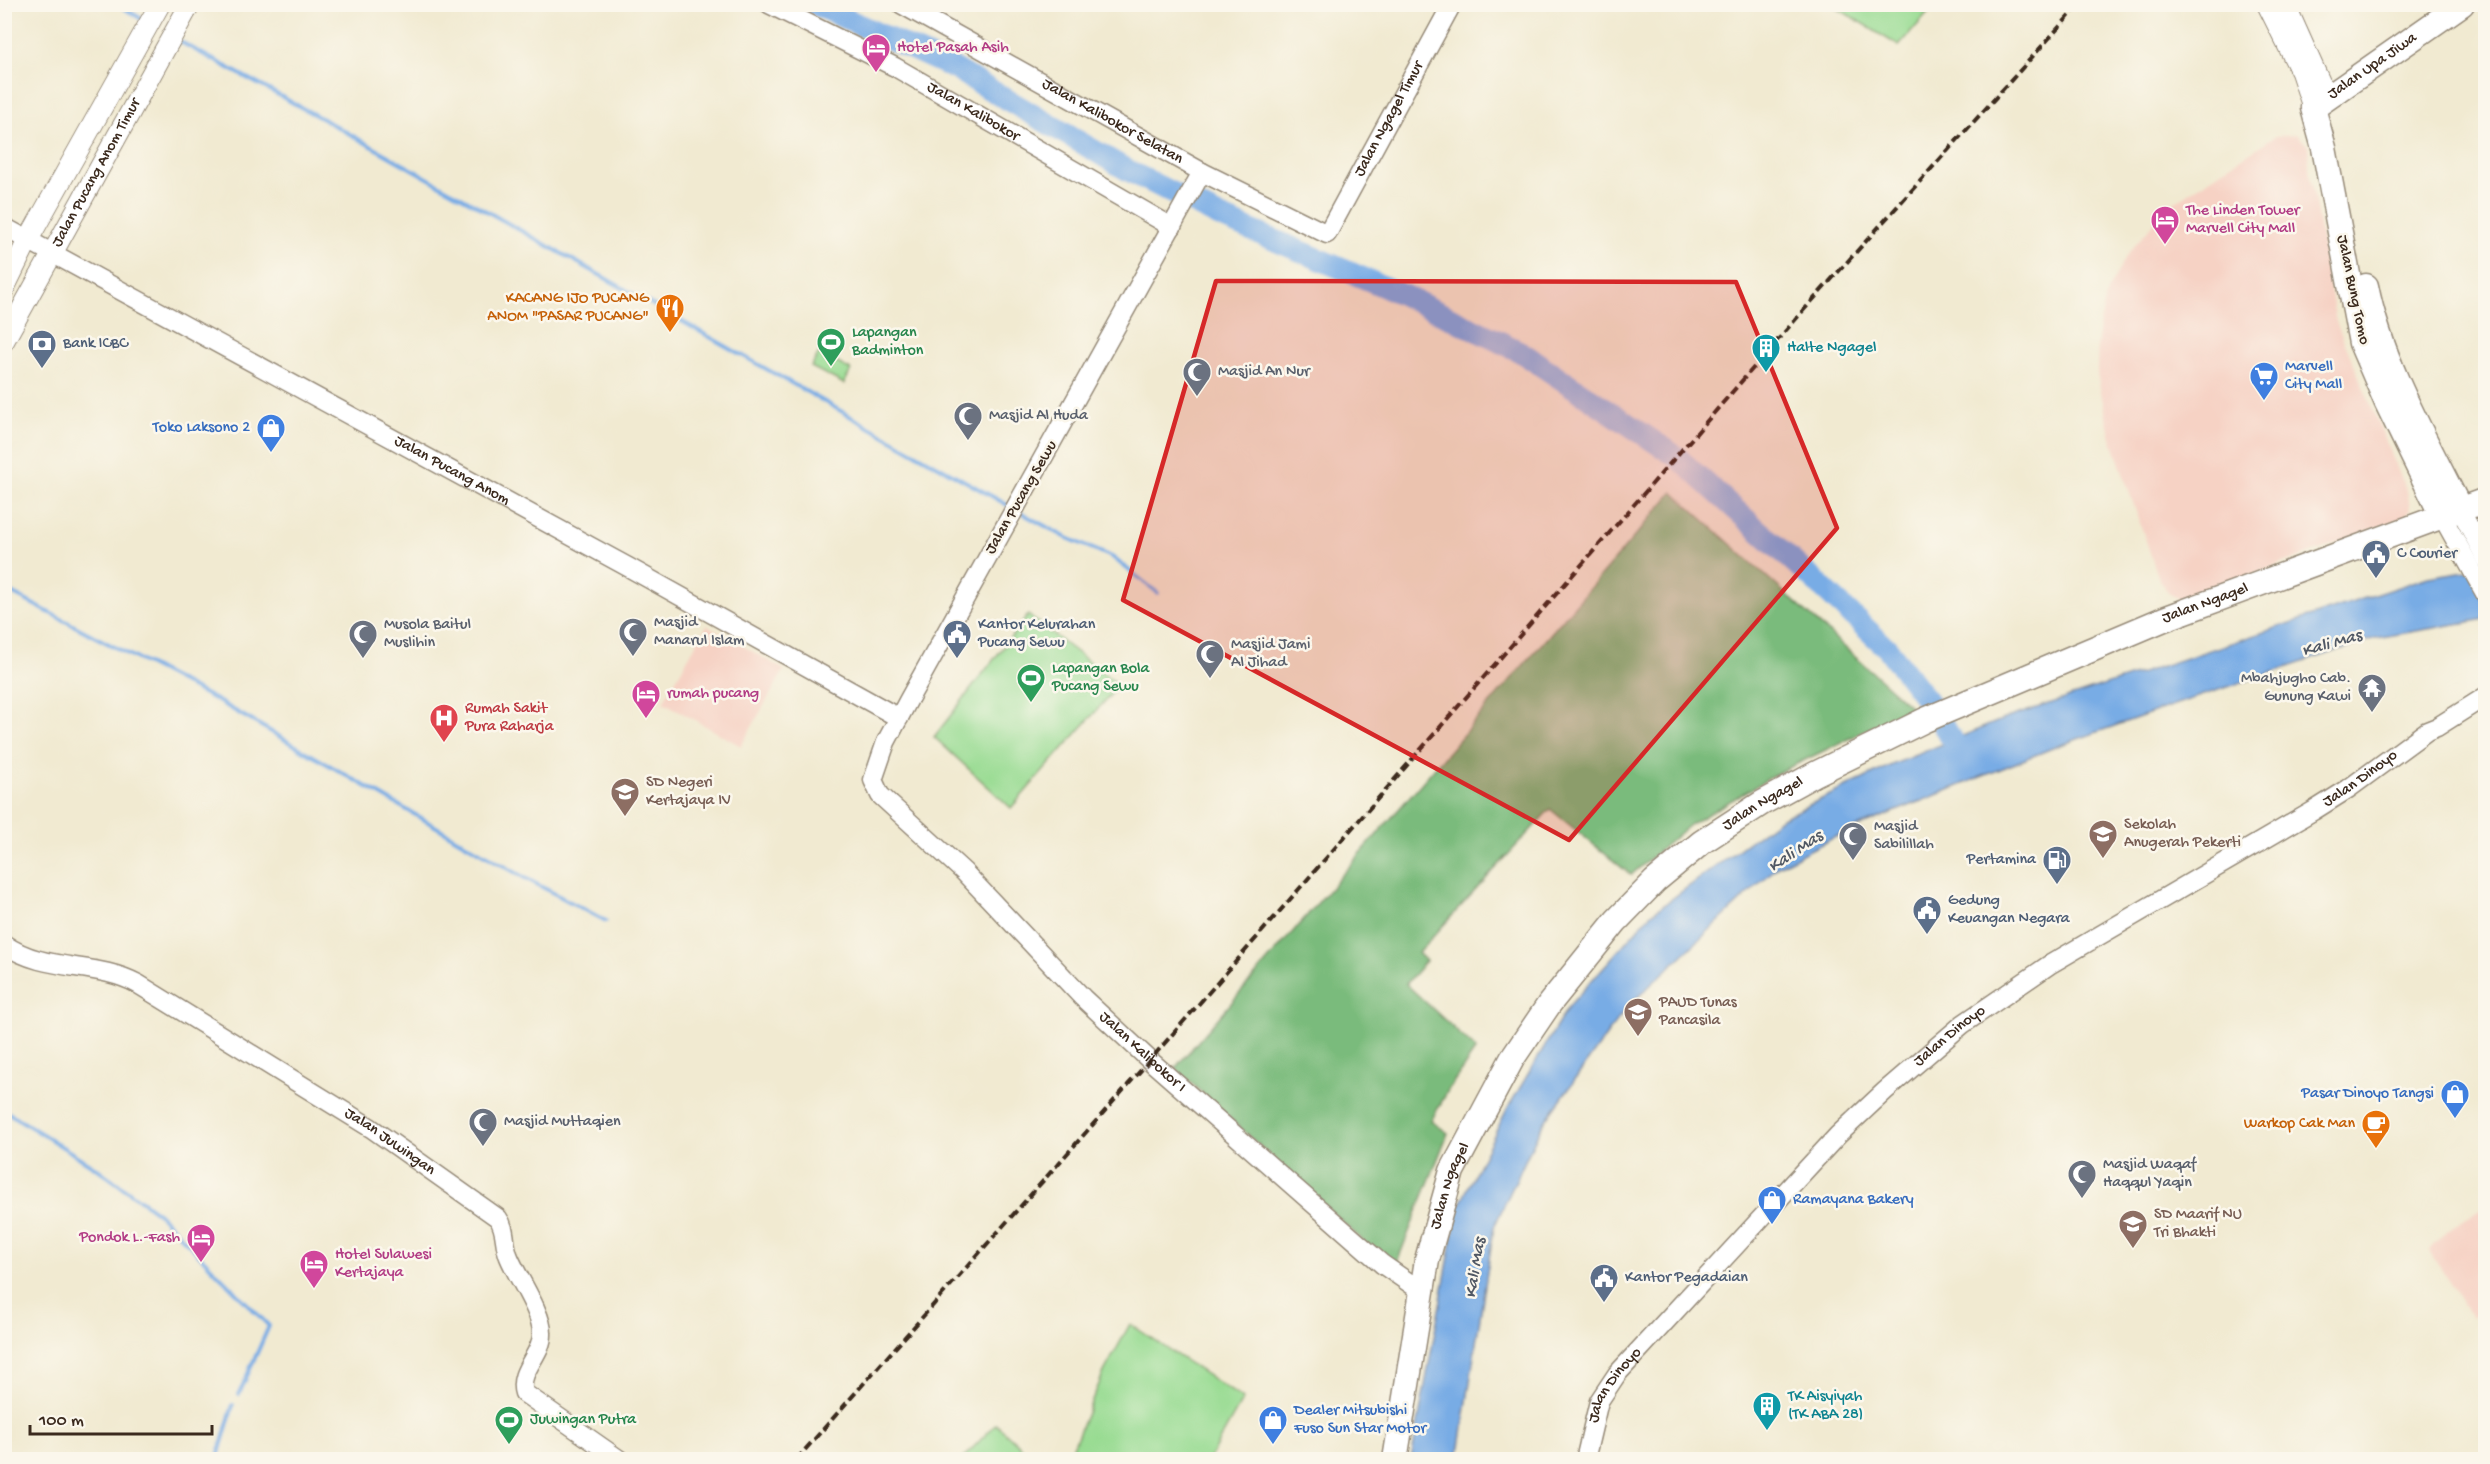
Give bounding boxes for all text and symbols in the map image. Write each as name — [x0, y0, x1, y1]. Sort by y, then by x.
street label: Jalan Upa Jiwa — [2324, 28, 2422, 104]
hotel icon: Hotel Pasah Asih — [860, 32, 892, 74]
place label: Hotel Pasah Asih — [897, 39, 1009, 58]
street label: Jalan Ngagel Timur — [1350, 57, 1429, 180]
street label: Jalan Kalibokor Selatan — [1038, 75, 1187, 169]
street label: Jalan Kalibokor — [923, 78, 1024, 147]
street label: Jalan Pucang Anom Timur — [48, 94, 146, 251]
place label: The Linden Tower Marvell City Mall — [2185, 202, 2301, 239]
hotel icon: The Linden Tower Marvell City Mall — [2149, 204, 2181, 246]
street label: Jalan Bung Tomo — [2331, 234, 2373, 346]
place label: KACANG IJO PUCANG ANOM "PASAR PUCANG" — [487, 290, 650, 327]
restaurant icon: KACANG IJO PUCANG ANOM "PASAR PUCANG" — [654, 292, 686, 334]
place label: Lapangan Badminton — [851, 324, 924, 361]
sports icon: Lapangan Badminton — [815, 326, 847, 368]
bank icon: Bank ICBC — [26, 328, 58, 370]
building icon: Halte Ngagel — [1750, 332, 1782, 374]
place label: Bank ICBC — [62, 335, 129, 354]
place label: Halte Ngagel — [1787, 339, 1876, 358]
mosque icon: Masjid An Nur — [1181, 356, 1213, 398]
place label: Marvell City Mall — [2285, 358, 2342, 395]
supermarket icon: Marvell City Mall — [2248, 360, 2280, 402]
place label: Masjid An Nur — [1218, 363, 1311, 382]
mosque icon: Masjid Al Huda — [952, 400, 984, 442]
place label: Masjid Al Huda — [989, 407, 1089, 426]
shop icon: Toko Laksono 2 — [255, 412, 287, 454]
place label: Toko Laksono 2 — [152, 419, 250, 438]
street label: Jalan Pucang Anom — [391, 432, 514, 511]
street label: Jalan Pucang Sewu — [982, 437, 1062, 558]
public building icon: C Courier — [2360, 538, 2392, 580]
place label: C Courier — [2397, 545, 2458, 564]
street label: Jalan Ngagel — [2160, 579, 2251, 628]
place label: Masjid Manarul Islam — [654, 614, 745, 651]
place label: Musola Baitul Muslihin — [384, 616, 471, 653]
mosque icon: Masjid Manarul Islam — [617, 616, 649, 658]
place label: Kantor Kelurahan Pucang Sewu — [977, 616, 1096, 653]
mosque icon: Musola Baitul Muslihin — [347, 618, 379, 660]
public building icon: Kantor Kelurahan Pucang Sewu — [941, 618, 973, 660]
water label: Kali Mas — [2300, 625, 2367, 663]
place label: Masjid Jami Al Jihad — [1231, 636, 1310, 673]
mosque icon: Masjid Jami Al Jihad — [1194, 638, 1226, 680]
place label: Lapangan Bola Pucang Sewu — [1051, 660, 1150, 697]
sports icon: Lapangan Bola Pucang Sewu — [1015, 662, 1047, 704]
place label: Mbahjugho Cab. Gunung Kawi — [2241, 670, 2351, 707]
temple icon: Mbahjugho Cab. Gunung Kawi — [2356, 672, 2388, 714]
hotel icon: rumah pucang — [630, 678, 662, 720]
place label: rumah pucang — [667, 685, 759, 704]
place label: Rumah Sakit Pura Raharja — [464, 700, 555, 737]
hospital icon: Rumah Sakit Pura Raharja — [428, 702, 460, 744]
street label: Jalan Dinoyo — [2320, 746, 2402, 812]
street label: Jalan Ngagel — [1719, 773, 1807, 835]
place label: SD Negeri Kertajaya IV — [646, 774, 731, 811]
school or university icon: SD Negeri Kertajaya IV — [609, 776, 641, 818]
place label: Sekolah Anugerah Pekerti — [2124, 816, 2241, 853]
place label: Masjid Sabilillah — [1874, 818, 1934, 855]
school or university icon: Sekolah Anugerah Pekerti — [2087, 818, 2119, 860]
mosque icon: Masjid Sabilillah — [1837, 820, 1869, 862]
water label: Kali Mas — [1765, 825, 1829, 878]
fuel station icon: Pertamina — [2041, 844, 2073, 886]
place label: Pertamina — [1966, 851, 2037, 870]
place label: Gedung Keuangan Negara — [1948, 892, 2071, 929]
public building icon: Gedung Keuangan Negara — [1911, 894, 1943, 936]
place label: PAUD Tunas Pancasila — [1658, 994, 1738, 1031]
school or university icon: PAUD Tunas Pancasila — [1622, 996, 1654, 1038]
street label: Jalan Dinoyo — [1910, 1002, 1990, 1071]
street label: Jalan Kalibokor I — [1095, 1008, 1190, 1097]
shop icon: Pasar Dinoyo Tangsi — [2439, 1078, 2471, 1120]
place label: Pasar Dinoyo Tangsi — [2300, 1085, 2434, 1104]
street label: Jalan Juwingan — [340, 1104, 439, 1180]
mosque icon: Masjid Muttaqien — [467, 1106, 499, 1148]
cafe icon: Warkop Cak Man — [2360, 1108, 2392, 1150]
place label: Masjid Muttaqien — [504, 1113, 621, 1132]
place label: Warkop Cak Man — [2244, 1115, 2355, 1134]
street label: Jalan Ngagel — [1427, 1140, 1475, 1232]
place label: Masjid Waqaf Haqqul Yaqin — [2103, 1156, 2197, 1193]
mosque icon: Masjid Waqaf Haqqul Yaqin — [2066, 1158, 2098, 1200]
shop icon: Ramayana Bakery — [1756, 1184, 1788, 1226]
place label: Ramayana Bakery — [1793, 1191, 1914, 1210]
place label: SD Maarif NU Tri Bhakti — [2153, 1206, 2242, 1243]
school or university icon: SD Maarif NU Tri Bhakti — [2117, 1208, 2149, 1250]
hotel icon: Pondok L.-Fash — [185, 1222, 217, 1264]
place label: Pondok L.-Fash — [78, 1229, 180, 1248]
water label: Kali Mas — [1461, 1234, 1492, 1300]
place label: Hotel Sulawesi Kertajaya — [335, 1246, 432, 1283]
hotel icon: Hotel Sulawesi Kertajaya — [298, 1248, 330, 1290]
public building icon: Kantor Pegadaian — [1588, 1262, 1620, 1304]
place label: Kantor Pegadaian — [1625, 1269, 1748, 1288]
street label: Jalan Dinoyo — [1585, 1344, 1646, 1425]
place label: TK Aisyiyah (TK ABA 28) — [1787, 1388, 1863, 1425]
building icon: TK Aisyiyah (TK ABA 28) — [1751, 1390, 1783, 1432]
scale bar — [30, 1398, 212, 1436]
place label: Dealer Mitsubishi Fuso Sun Star Motor — [1293, 1402, 1428, 1439]
sports icon: Juwingan Putra — [493, 1404, 525, 1446]
shop icon: Dealer Mitsubishi Fuso Sun Star Motor — [1257, 1404, 1289, 1446]
text: 100 m — [38, 1411, 84, 1432]
place label: Juwingan Putra — [530, 1411, 637, 1430]

